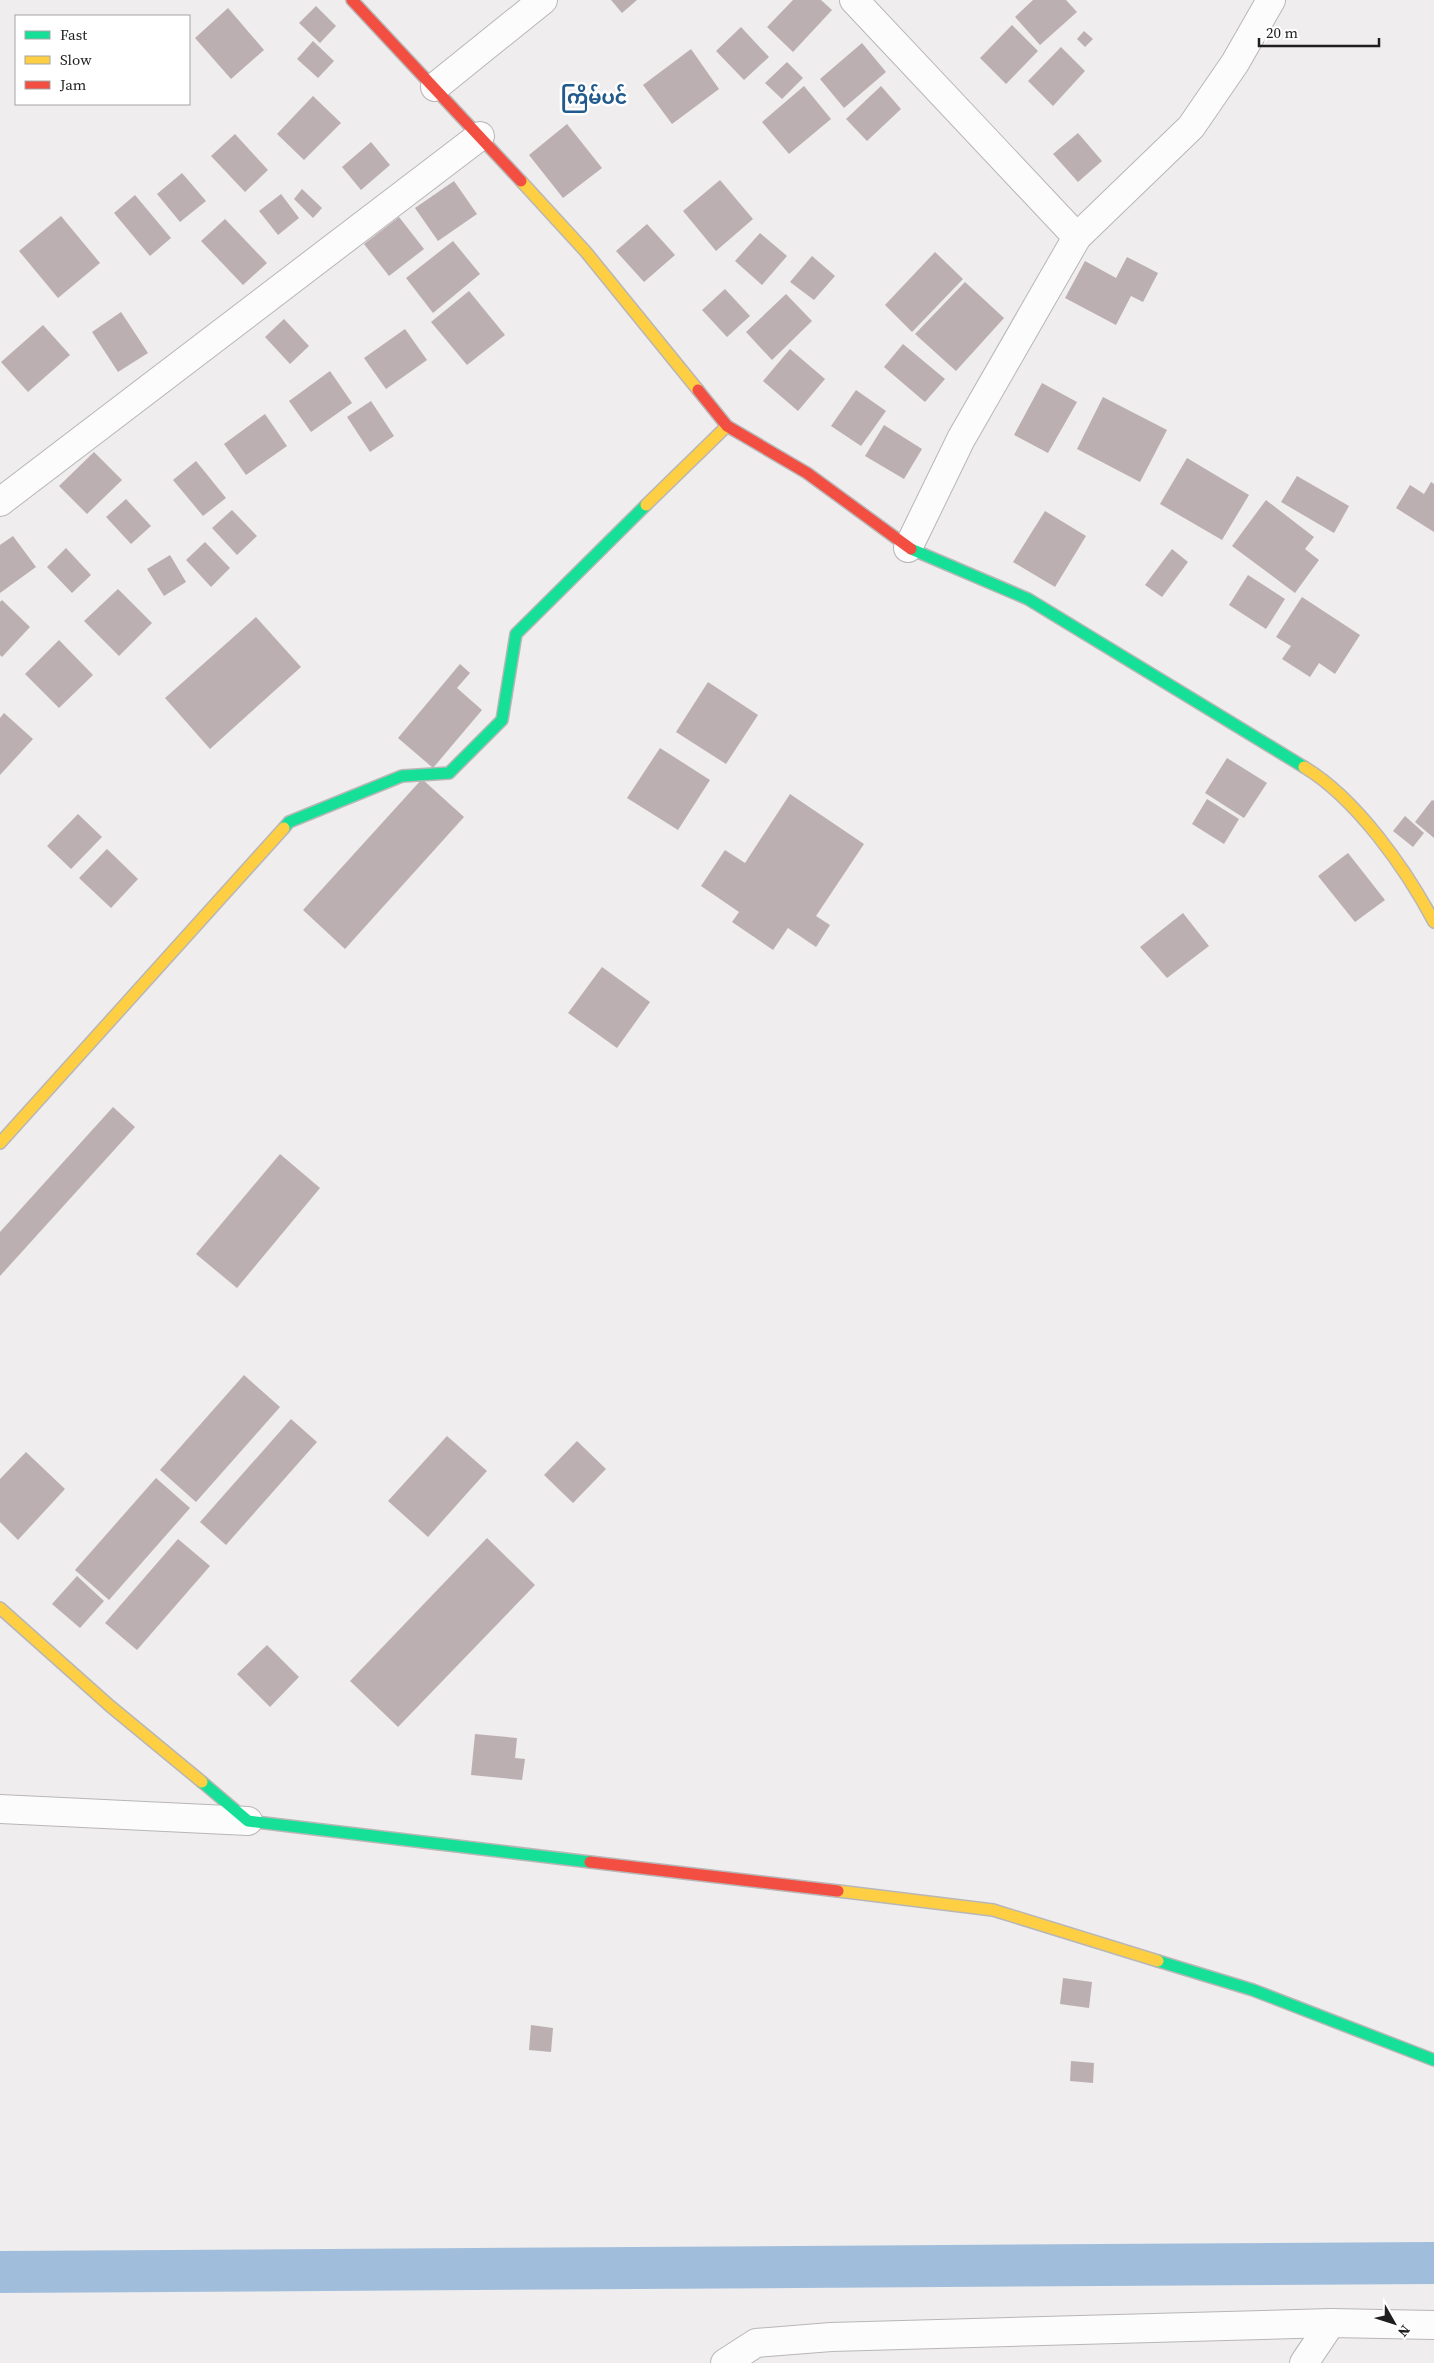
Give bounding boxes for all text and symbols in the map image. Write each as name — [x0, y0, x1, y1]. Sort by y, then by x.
legend — [15, 15, 190, 105]
scale bar — [1259, 15, 1379, 47]
text: 20 m — [1266, 22, 1298, 43]
text: Fast — [60, 24, 87, 45]
text: Slow — [60, 49, 92, 70]
text: Jam — [59, 74, 87, 95]
district label: ကြိမ်ပင် — [561, 84, 627, 113]
north arrow — [1369, 2298, 1419, 2348]
text: N — [1393, 2321, 1415, 2341]

